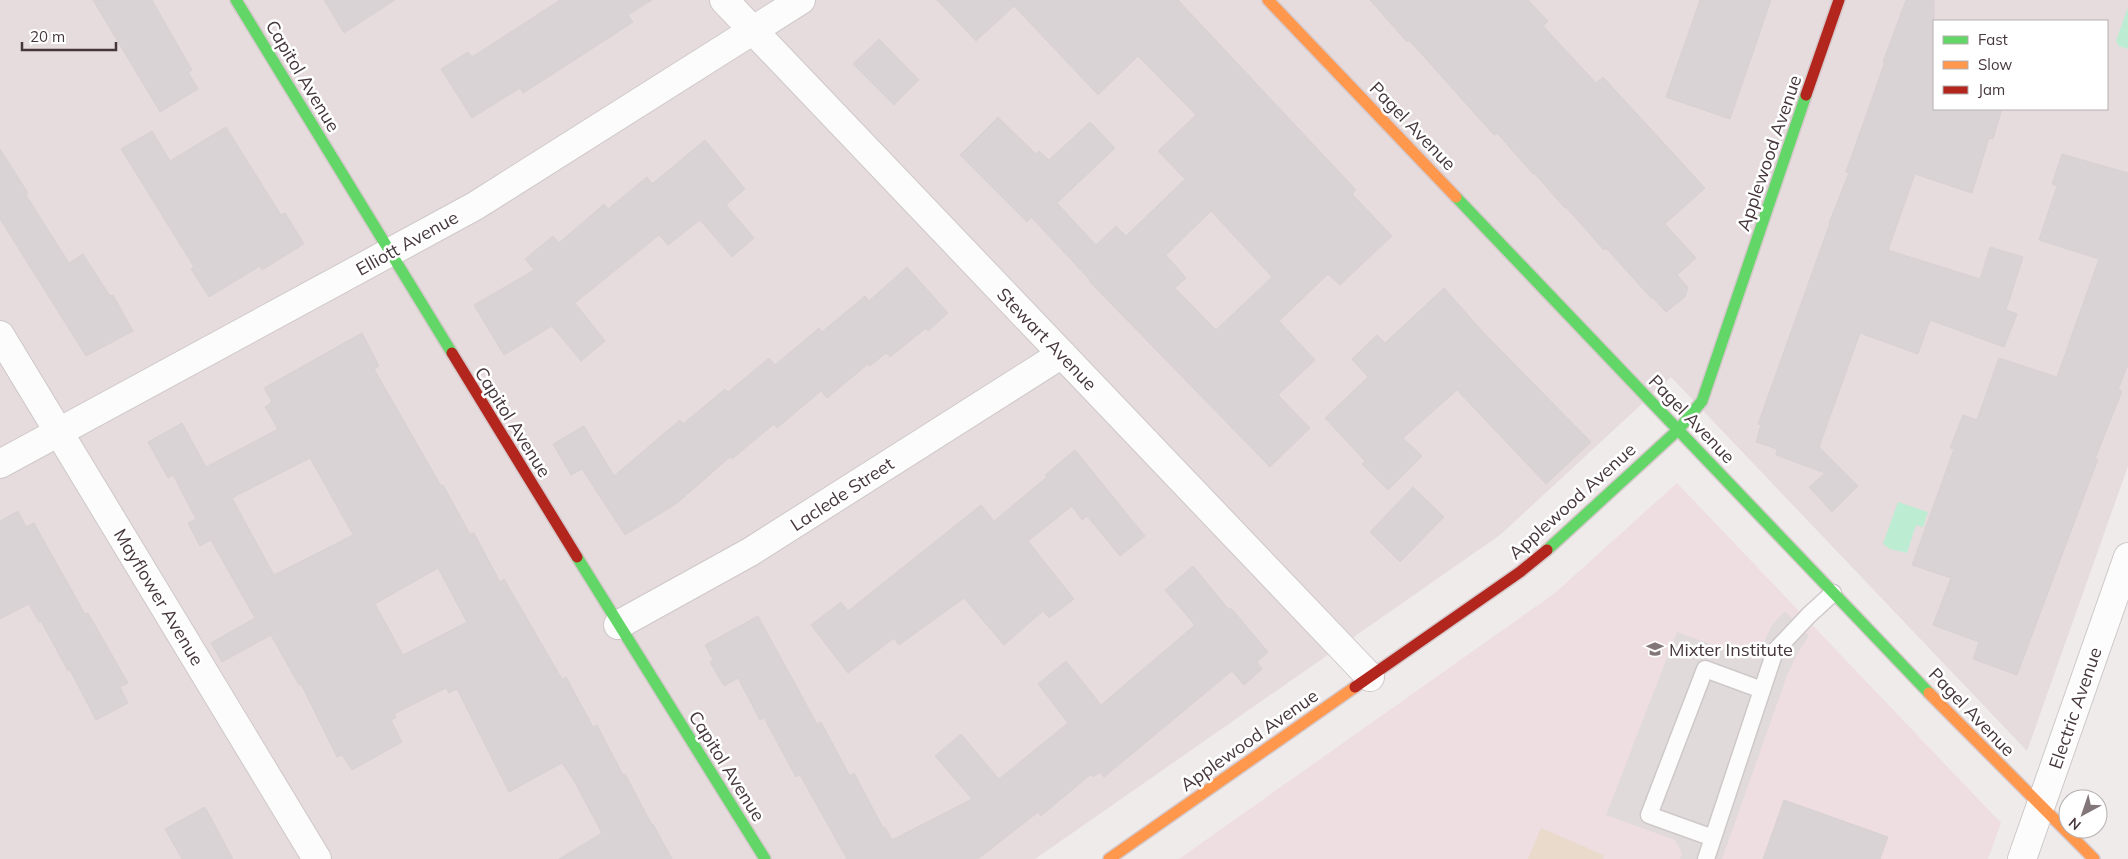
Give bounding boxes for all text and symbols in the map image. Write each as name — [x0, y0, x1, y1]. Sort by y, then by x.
street label: Capitol Avenue — [261, 16, 345, 136]
scale bar — [22, 20, 116, 52]
legend — [1933, 20, 2108, 110]
text: 20 m — [30, 27, 65, 46]
text: Fast — [1978, 30, 2008, 49]
text: Slow — [1978, 55, 2012, 74]
street label: Applewood Avenue — [1732, 72, 1806, 234]
street label: Pagel Avenue — [1365, 77, 1461, 175]
text: Jam — [1978, 80, 2005, 99]
street label: Elliott Avenue — [352, 205, 462, 281]
street label: Stewart Avenue — [992, 283, 1102, 395]
street label: Capitol Avenue — [470, 362, 556, 482]
street label: Pagel Avenue — [1644, 370, 1740, 468]
street label: Applewood Avenue — [1504, 438, 1640, 564]
street label: Laclede Street — [786, 452, 898, 536]
street label: Mayflower Avenue — [109, 524, 209, 670]
place label: Mixter Institute — [1669, 638, 1793, 661]
school or university icon: Mixter Institute — [1645, 639, 1665, 659]
street label: Electric Avenue — [2043, 644, 2107, 772]
street label: Pagel Avenue — [1924, 663, 2020, 761]
street label: Applewood Avenue — [1176, 684, 1322, 796]
street label: Capitol Avenue — [684, 706, 770, 826]
north arrow — [2058, 789, 2108, 839]
text: N — [2065, 814, 2084, 834]

